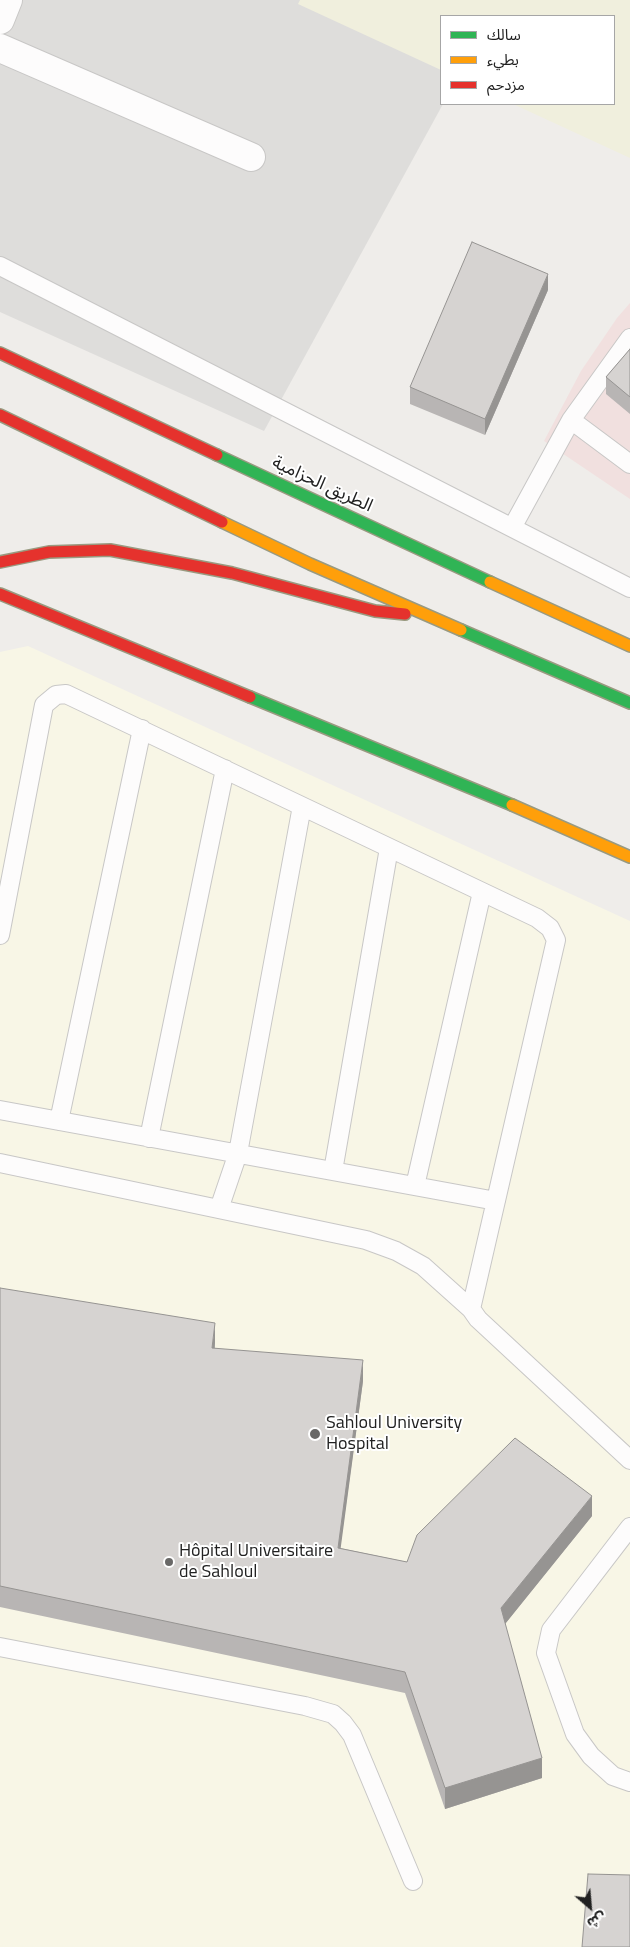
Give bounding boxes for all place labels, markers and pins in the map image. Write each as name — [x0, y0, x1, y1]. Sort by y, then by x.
place label: Sahloul University Hospital — [326, 1413, 462, 1456]
marker: Sahloul University Hospital — [308, 1427, 322, 1441]
place label: Hôpital Universitaire de Sahloul — [179, 1541, 333, 1584]
marker: Hôpital Universitaire de Sahloul — [163, 1556, 175, 1568]

